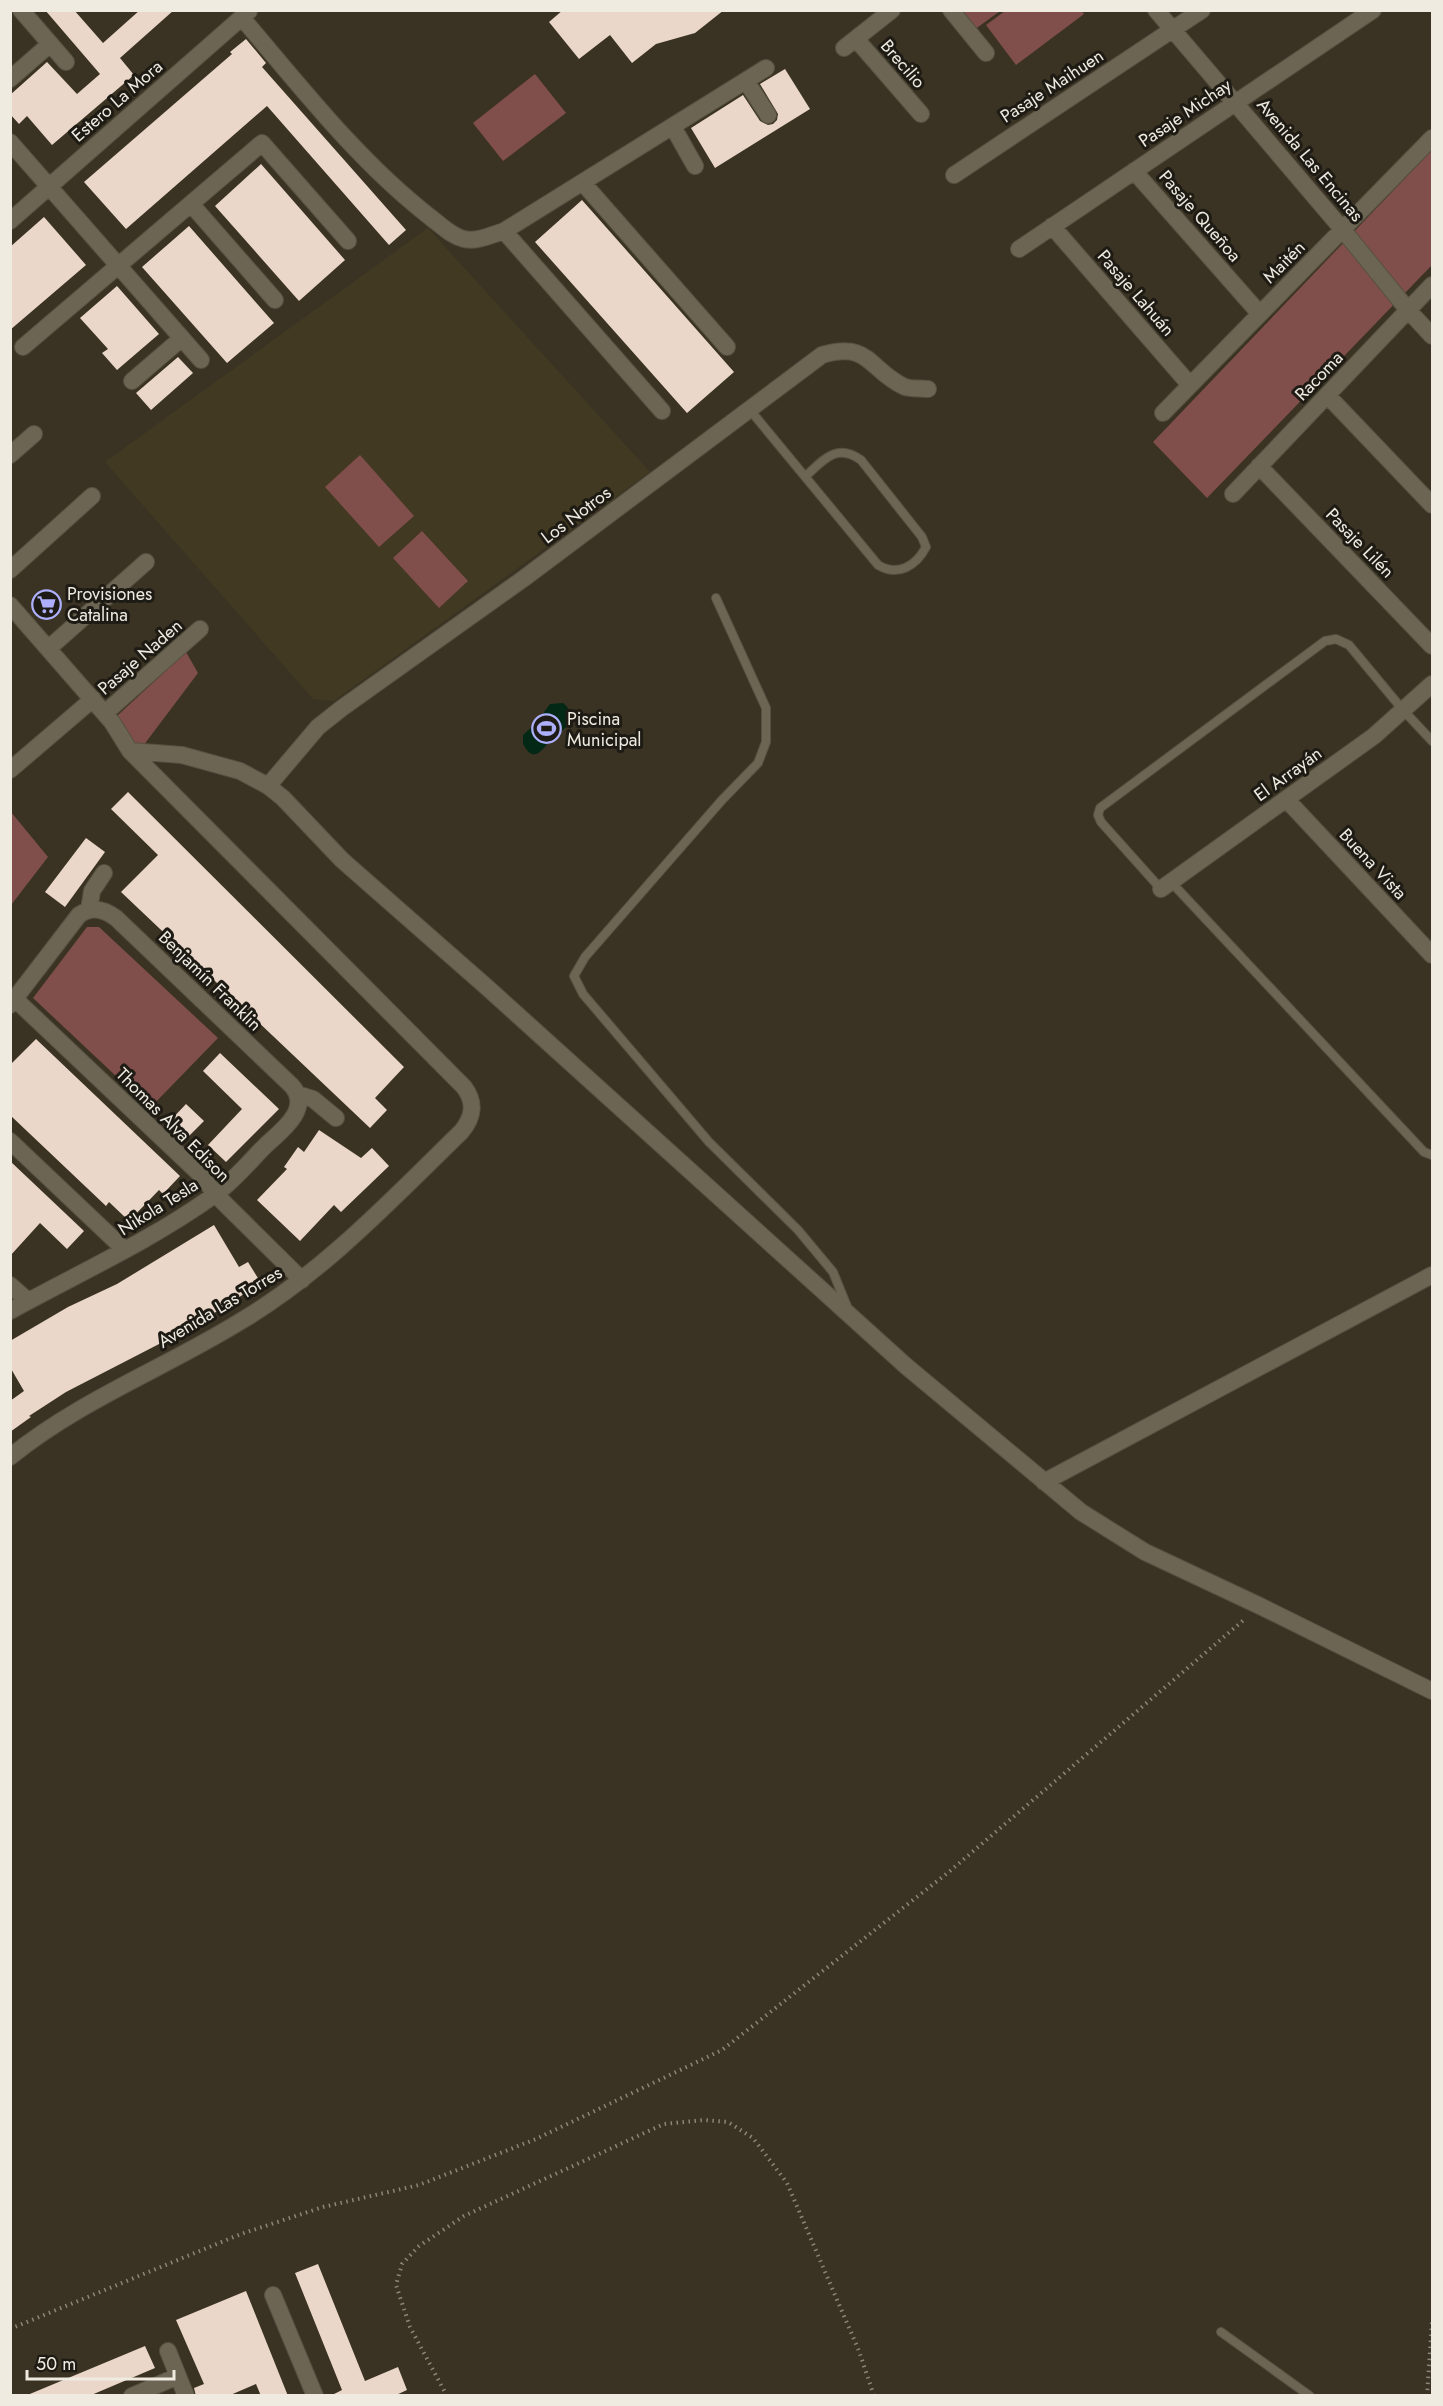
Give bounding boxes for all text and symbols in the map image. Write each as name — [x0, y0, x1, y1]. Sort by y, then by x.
street label: Brecilio — [874, 34, 932, 94]
street label: Pasaje Maihuen — [995, 43, 1109, 129]
street label: Estero La Mora — [66, 54, 168, 148]
street label: Pasaje Michay — [1133, 72, 1237, 154]
street label: Avenida Las Encinas — [1251, 93, 1369, 227]
street label: Pasaje Queñoa — [1153, 164, 1247, 268]
street label: Maitén — [1257, 235, 1311, 289]
street label: Pasaje Lahuán — [1091, 244, 1181, 342]
street label: Racoma — [1289, 345, 1349, 407]
street label: Los Notros — [536, 480, 616, 550]
street label: Pasaje Lilén — [1320, 502, 1400, 584]
place label: Provisiones Catalina — [67, 581, 152, 628]
supermarket icon: Provisiones Catalina — [30, 588, 62, 620]
street label: Pasaje Naden — [92, 613, 188, 701]
place label: Piscina Municipal — [567, 706, 642, 753]
sports icon: Piscina Municipal — [530, 713, 562, 745]
street label: El Arrayán — [1249, 740, 1327, 808]
street label: Buena Vista — [1333, 823, 1413, 905]
street label: Benjamín Franklin — [153, 925, 267, 1037]
street label: Thomas Alva Edison — [110, 1062, 236, 1188]
street label: Nikola Tesla — [113, 1172, 203, 1242]
street label: Avenida Las Torres — [153, 1260, 287, 1354]
scale bar — [27, 2343, 174, 2381]
text: 50 m — [36, 2351, 76, 2377]

